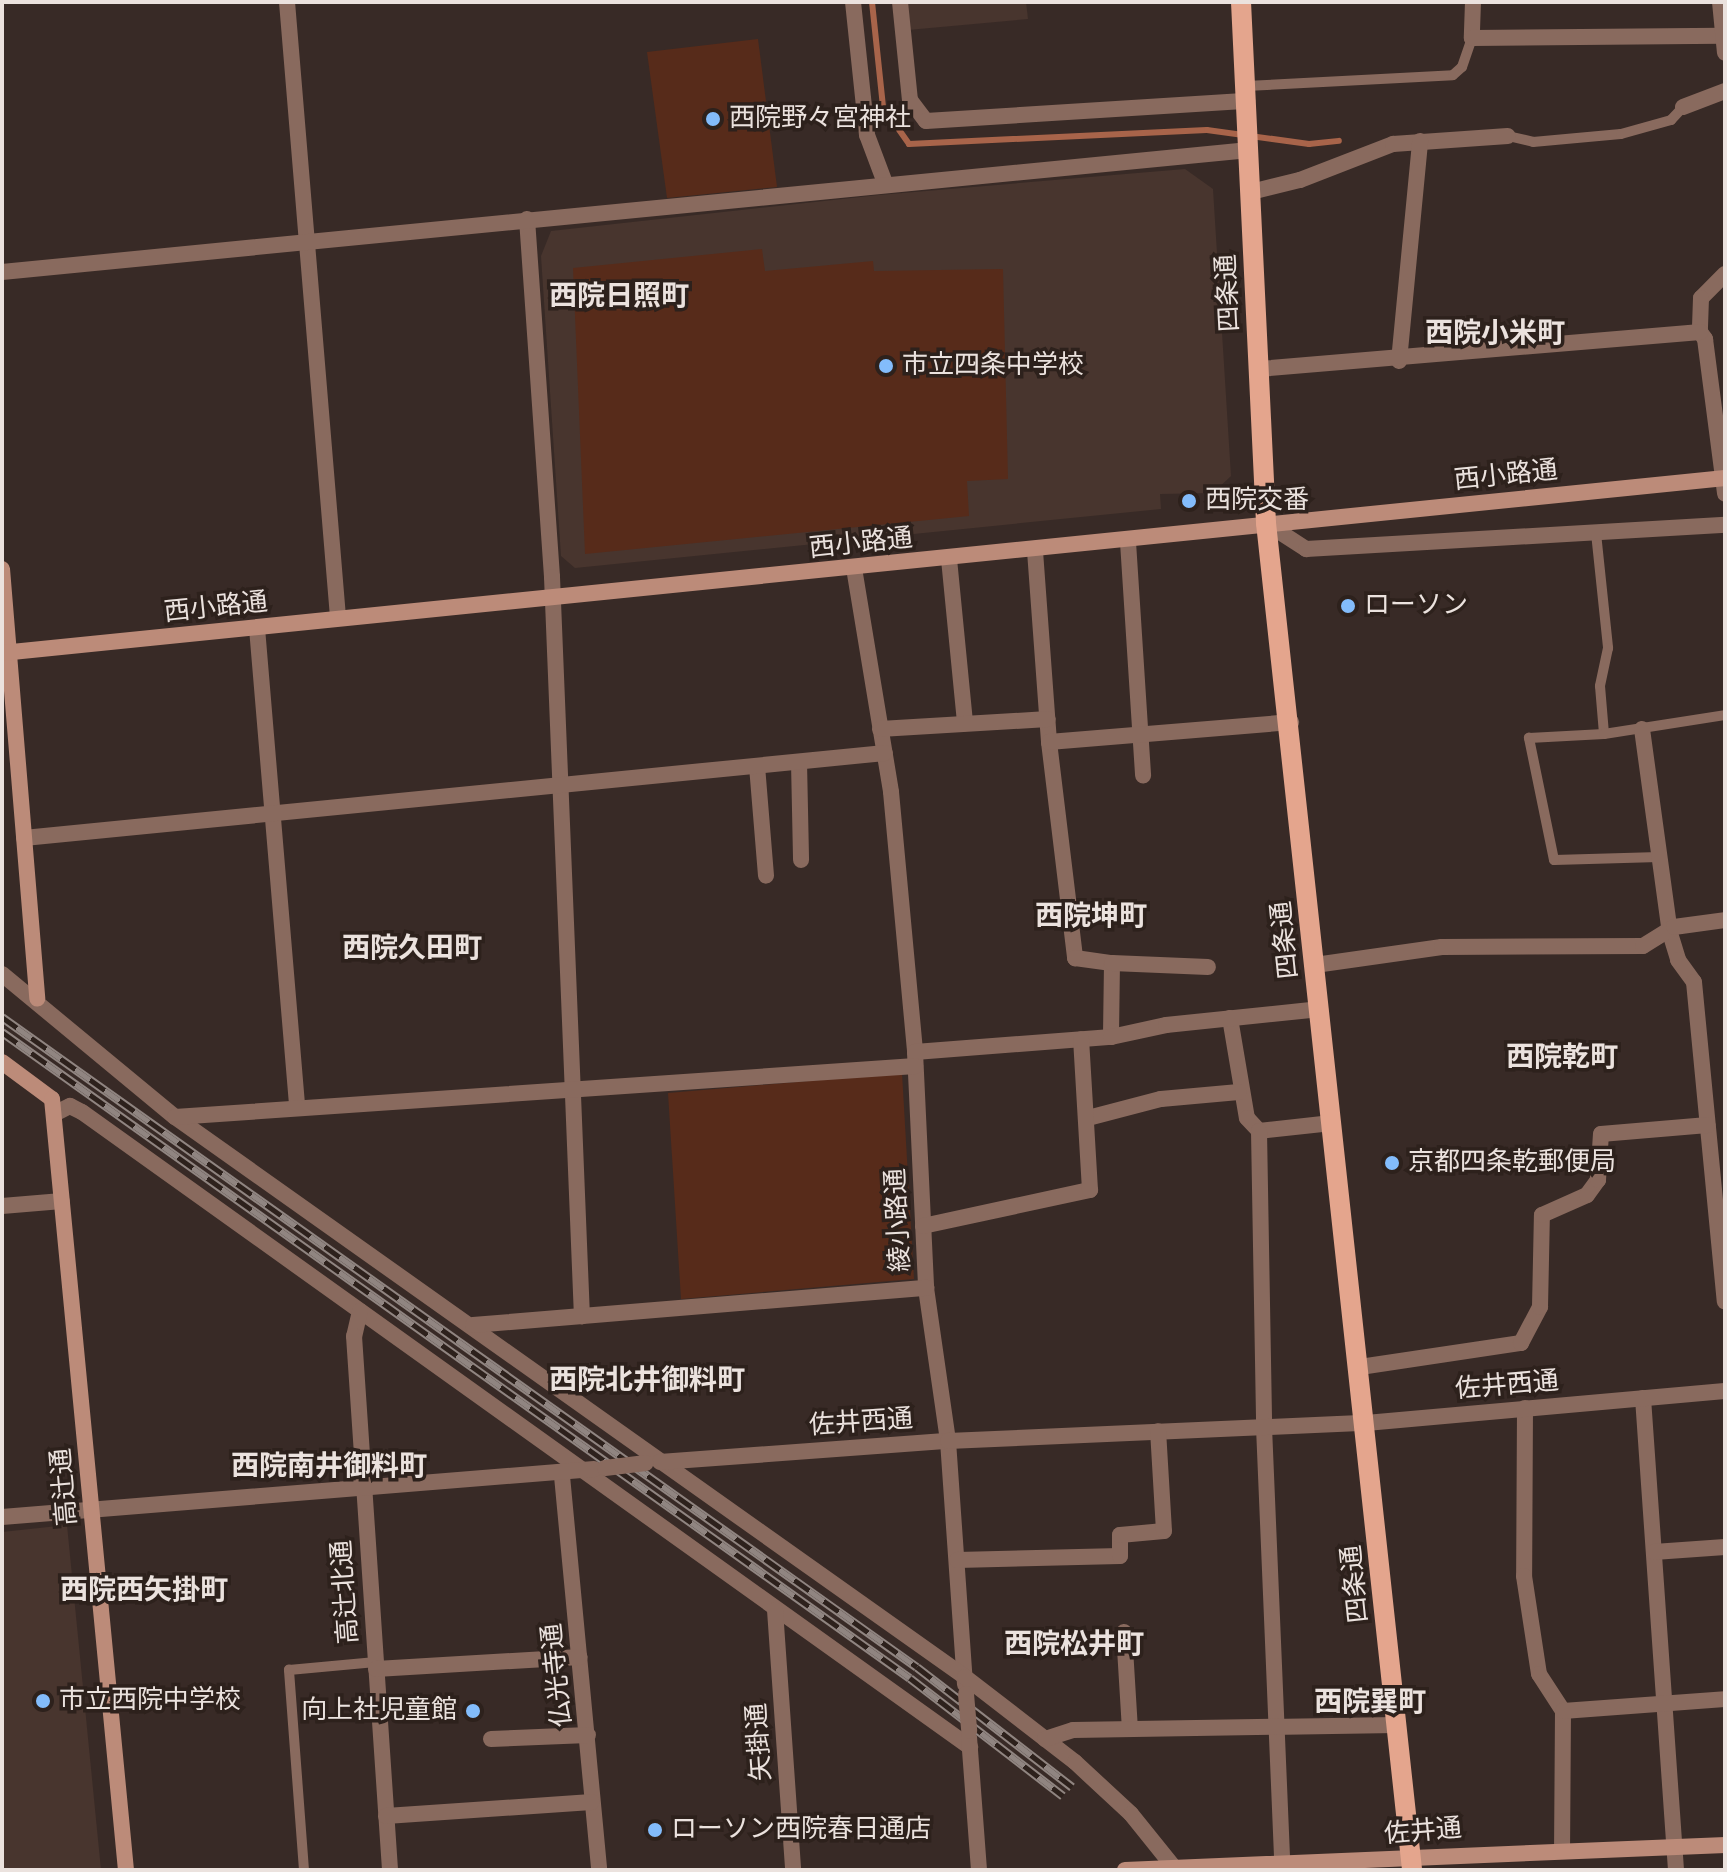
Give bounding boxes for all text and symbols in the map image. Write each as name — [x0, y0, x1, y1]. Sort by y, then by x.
place label: 西院野々宮神社 — [729, 103, 911, 135]
marker: 西院野々宮神社 — [704, 110, 722, 128]
street label: 四条通 — [1211, 253, 1247, 333]
district label: 西院日照町 — [549, 280, 689, 314]
district label: 西院小米町 — [1425, 317, 1565, 351]
place label: 市立四条中学校 — [902, 350, 1084, 382]
marker: 市立四条中学校 — [877, 357, 895, 375]
street label: 西小路通 — [1453, 455, 1559, 497]
place label: 西院交番 — [1205, 485, 1309, 517]
marker: 西院交番 — [1180, 492, 1198, 510]
street label: 西小路通 — [808, 523, 914, 565]
street label: 西小路通 — [163, 587, 269, 629]
place label: ローソン — [1364, 590, 1468, 622]
marker: ローソン — [1339, 597, 1357, 615]
district label: 西院坤町 — [1035, 900, 1147, 934]
street label: 四条通 — [1266, 900, 1306, 980]
district label: 西院久田町 — [342, 932, 482, 966]
district label: 西院乾町 — [1506, 1041, 1618, 1075]
place label: 京都四条乾郵便局 — [1408, 1147, 1616, 1179]
marker: 京都四条乾郵便局 — [1383, 1154, 1401, 1172]
street label: 綾小路通 — [881, 1167, 917, 1273]
district label: 西院北井御料町 — [549, 1364, 745, 1398]
street label: 佐井西通 — [1454, 1366, 1560, 1406]
street label: 佐井西通 — [808, 1404, 914, 1442]
street label: 高辻通 — [46, 1447, 84, 1527]
district label: 西院南井御料町 — [231, 1450, 427, 1484]
street label: 高辻北通 — [327, 1539, 365, 1645]
street label: 四条通 — [1336, 1544, 1376, 1624]
district label: 西院西矢掛町 — [60, 1574, 228, 1608]
street label: 仏光寺通 — [537, 1622, 579, 1728]
district label: 西院松井町 — [1004, 1628, 1144, 1662]
place label: 市立西院中学校 — [59, 1685, 241, 1717]
district label: 西院巽町 — [1314, 1686, 1426, 1720]
marker: 市立西院中学校 — [34, 1692, 52, 1710]
place label: 向上社児童館 — [301, 1695, 457, 1727]
marker: 向上社児童館 — [464, 1702, 482, 1720]
street label: 矢掛通 — [742, 1702, 778, 1782]
street label: 佐井通 — [1383, 1813, 1463, 1851]
place label: ローソン西院春日通店 — [671, 1814, 931, 1846]
marker: ローソン西院春日通店 — [646, 1821, 664, 1839]

